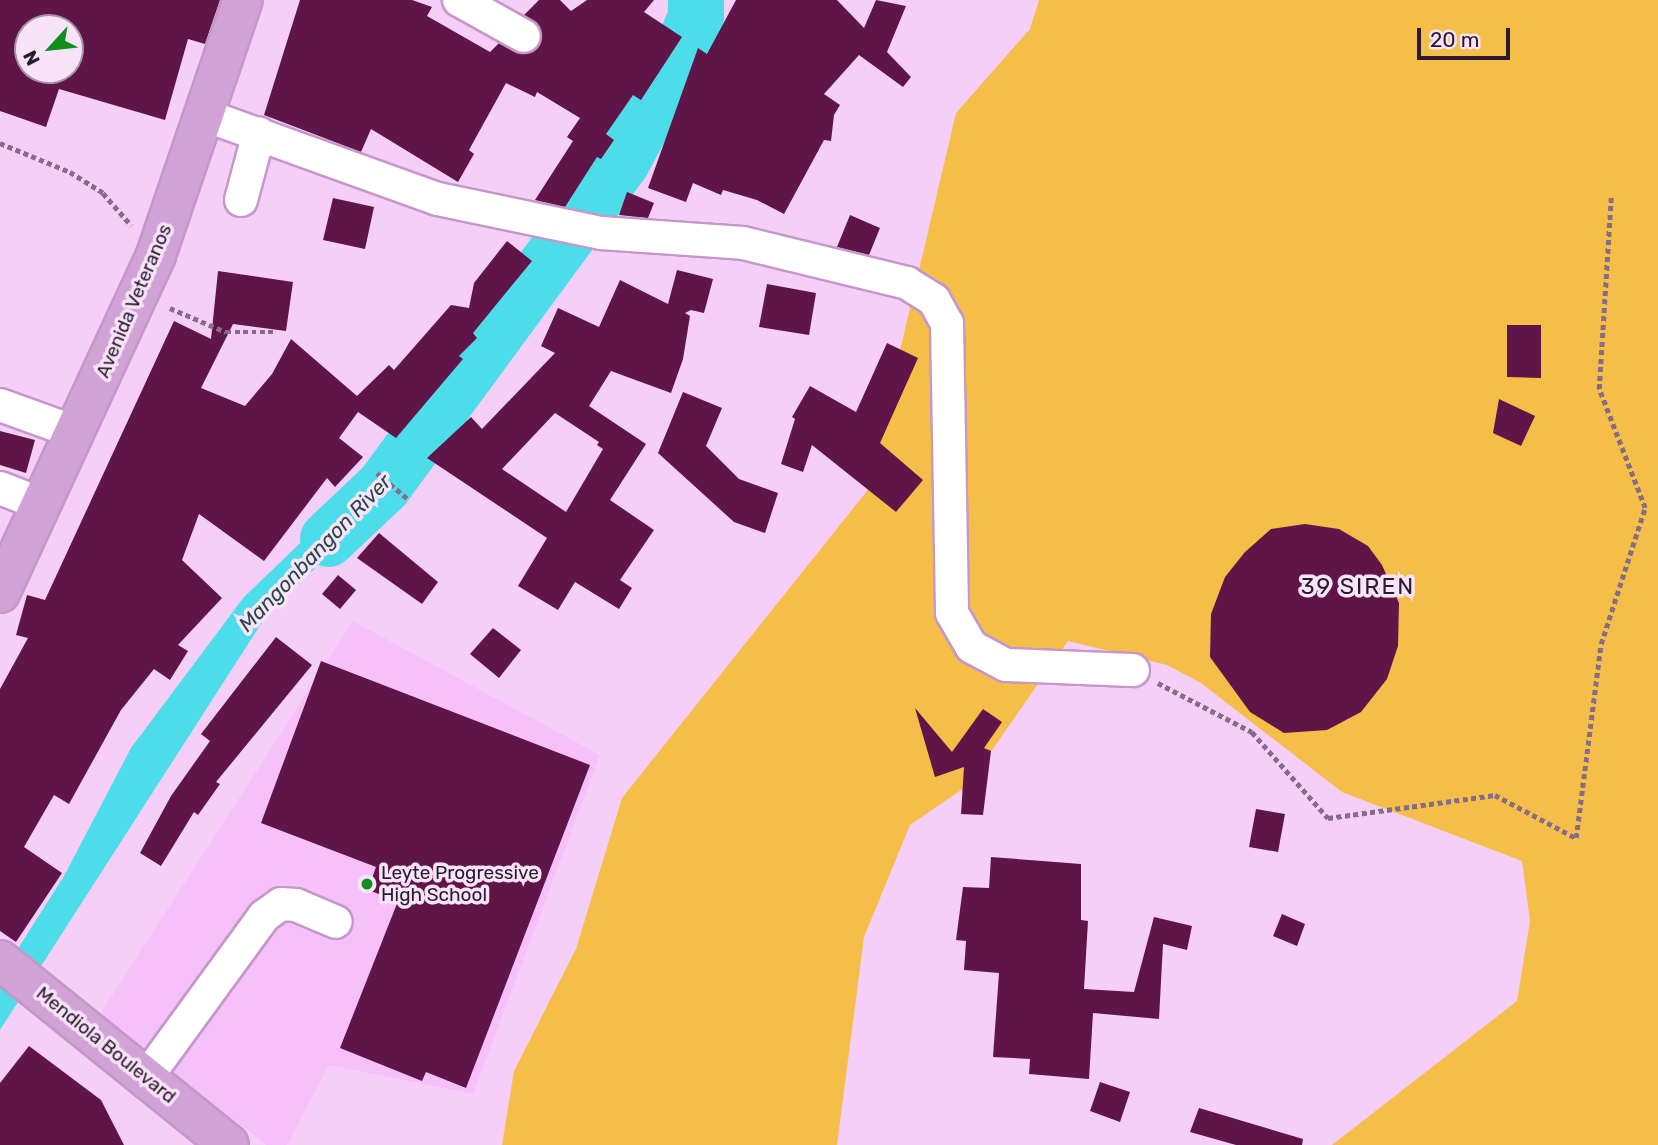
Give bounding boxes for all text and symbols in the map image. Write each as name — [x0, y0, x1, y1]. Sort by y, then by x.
north arrow — [14, 14, 84, 84]
scale bar — [1420, 14, 1513, 58]
text: 20 m — [1430, 27, 1479, 52]
text: N — [18, 47, 45, 69]
street label: Avenida Veteranos — [91, 220, 177, 382]
water label: Mangonbangon River — [233, 469, 397, 637]
district label: 39 SIREN — [1302, 572, 1414, 600]
place label: Leyte Progressive High School — [381, 862, 539, 906]
marker: Leyte Progressive High School — [359, 876, 375, 892]
street label: Mendiola Boulevard — [32, 982, 180, 1108]

